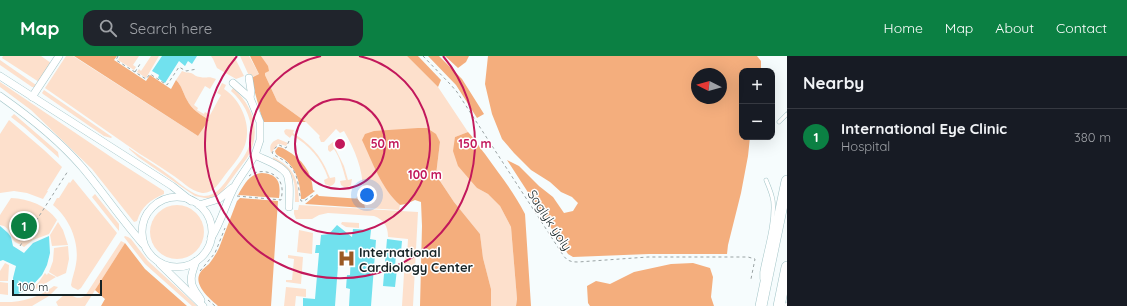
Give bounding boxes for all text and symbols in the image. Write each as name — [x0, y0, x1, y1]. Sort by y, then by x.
search box — [83, 10, 363, 46]
text: Map — [20, 16, 59, 40]
icon: search — [97, 17, 119, 39]
text: Search here — [129, 19, 212, 38]
text: Home — [884, 19, 923, 37]
text: Map — [945, 19, 973, 37]
text: About — [995, 19, 1034, 37]
text: Contact — [1056, 19, 1107, 37]
north arrow — [691, 68, 727, 104]
map controls — [739, 68, 775, 140]
button: + — [739, 68, 775, 104]
text: Nearby — [803, 72, 864, 93]
button: − — [739, 104, 775, 140]
text: International Eye Clinic — [841, 119, 1007, 138]
text: 1 — [813, 129, 819, 145]
text: 380 m — [1074, 129, 1111, 145]
text: 50 m — [371, 136, 399, 151]
text: 150 m — [458, 136, 492, 151]
centre of rings — [333, 137, 347, 151]
text: Hospital — [841, 138, 890, 154]
text: 100 m — [408, 167, 442, 182]
your location — [357, 185, 377, 205]
street label: Saglyk ýoly — [524, 187, 576, 253]
pin: 1 — [11, 211, 37, 241]
place label: International Cardiology Center — [359, 244, 474, 275]
hospital icon: International Cardiology Center — [336, 249, 356, 269]
scale bar — [12, 278, 102, 297]
text: 100 m — [18, 280, 48, 294]

